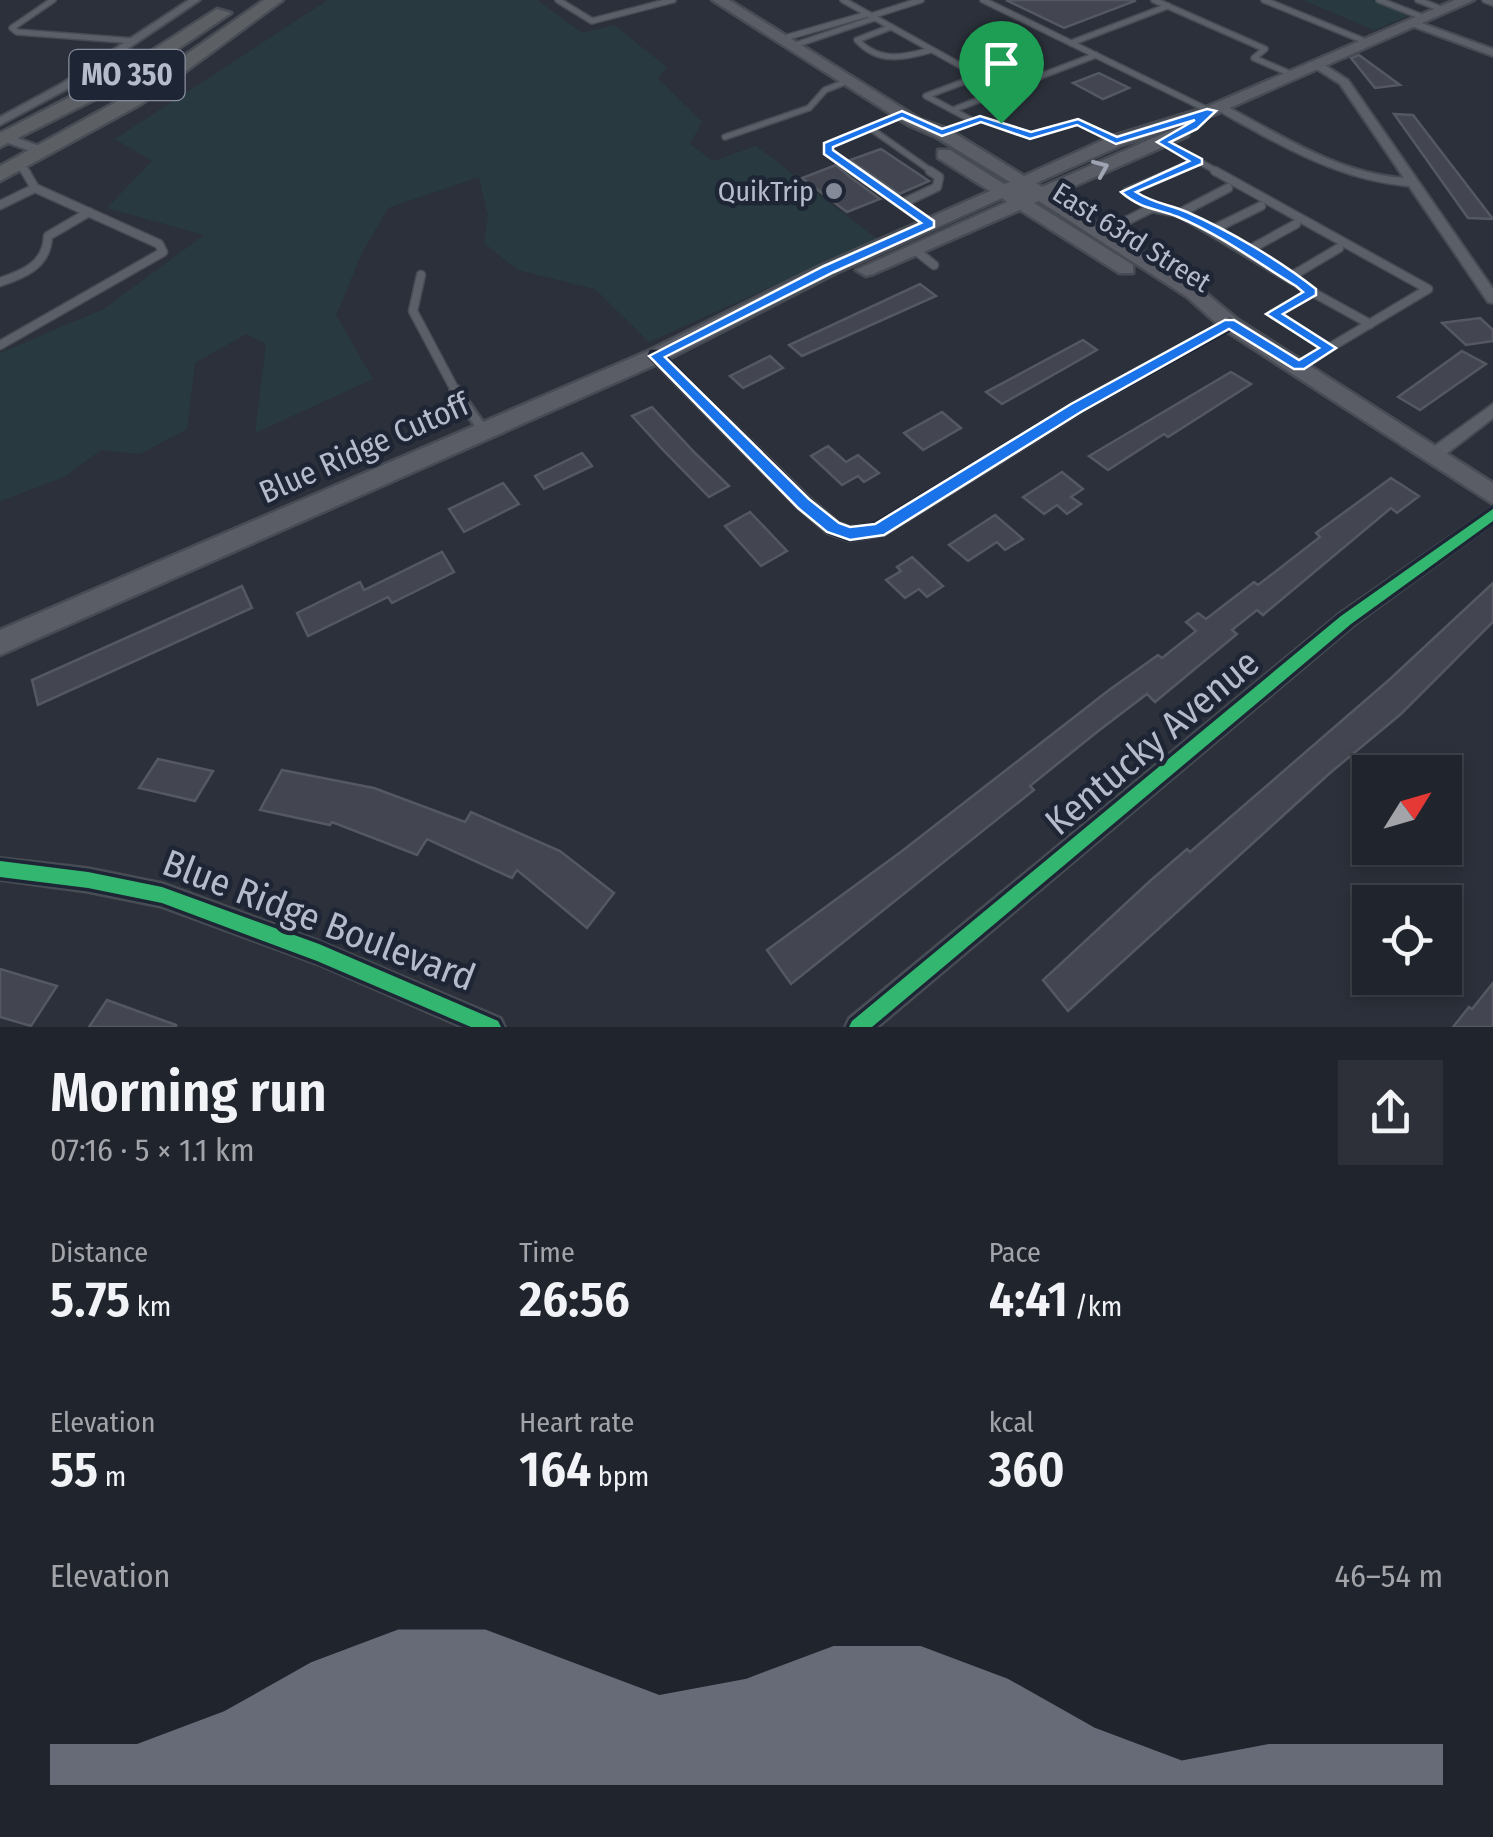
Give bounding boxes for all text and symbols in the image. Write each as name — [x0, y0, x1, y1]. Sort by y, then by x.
pin — [959, 21, 1044, 124]
icon: arrive — [974, 36, 1029, 91]
road number: MO 350 — [70, 50, 184, 100]
one-way arrow — [1091, 160, 1109, 180]
place label: QuikTrip — [718, 175, 814, 208]
street label: East 63rd Street — [1047, 176, 1217, 299]
marker: QuikTrip — [823, 180, 845, 202]
street label: Blue Ridge Cutoff — [253, 384, 477, 511]
street label: Kentucky Avenue — [1036, 639, 1268, 845]
north arrow — [1352, 755, 1462, 865]
map controls — [1352, 755, 1462, 995]
street label: Blue Ridge Boulevard — [156, 839, 482, 1001]
button: locate — [1352, 885, 1462, 995]
text: Morning run — [50, 1060, 327, 1126]
button: share — [1338, 1060, 1443, 1165]
text: 07:16 · 5 × 1.1 km — [50, 1131, 255, 1169]
text: Distance — [50, 1236, 148, 1269]
text: Time — [519, 1236, 575, 1269]
text: Pace — [989, 1236, 1041, 1269]
text: 5.75 — [50, 1269, 130, 1329]
text: 26:56 — [519, 1269, 630, 1329]
text: 4:41 — [989, 1269, 1068, 1329]
text: km — [130, 1290, 171, 1323]
text: /km — [1068, 1290, 1122, 1323]
text: Elevation — [50, 1406, 155, 1439]
text: Heart rate — [519, 1406, 634, 1439]
text: kcal — [989, 1406, 1034, 1439]
text: 55 — [50, 1439, 98, 1499]
text: 164 — [519, 1439, 591, 1499]
text: 360 — [989, 1439, 1065, 1499]
text: m — [98, 1460, 126, 1493]
text: bpm — [591, 1460, 649, 1493]
text: Elevation — [50, 1557, 170, 1595]
text: 46–54 m — [1334, 1557, 1443, 1595]

